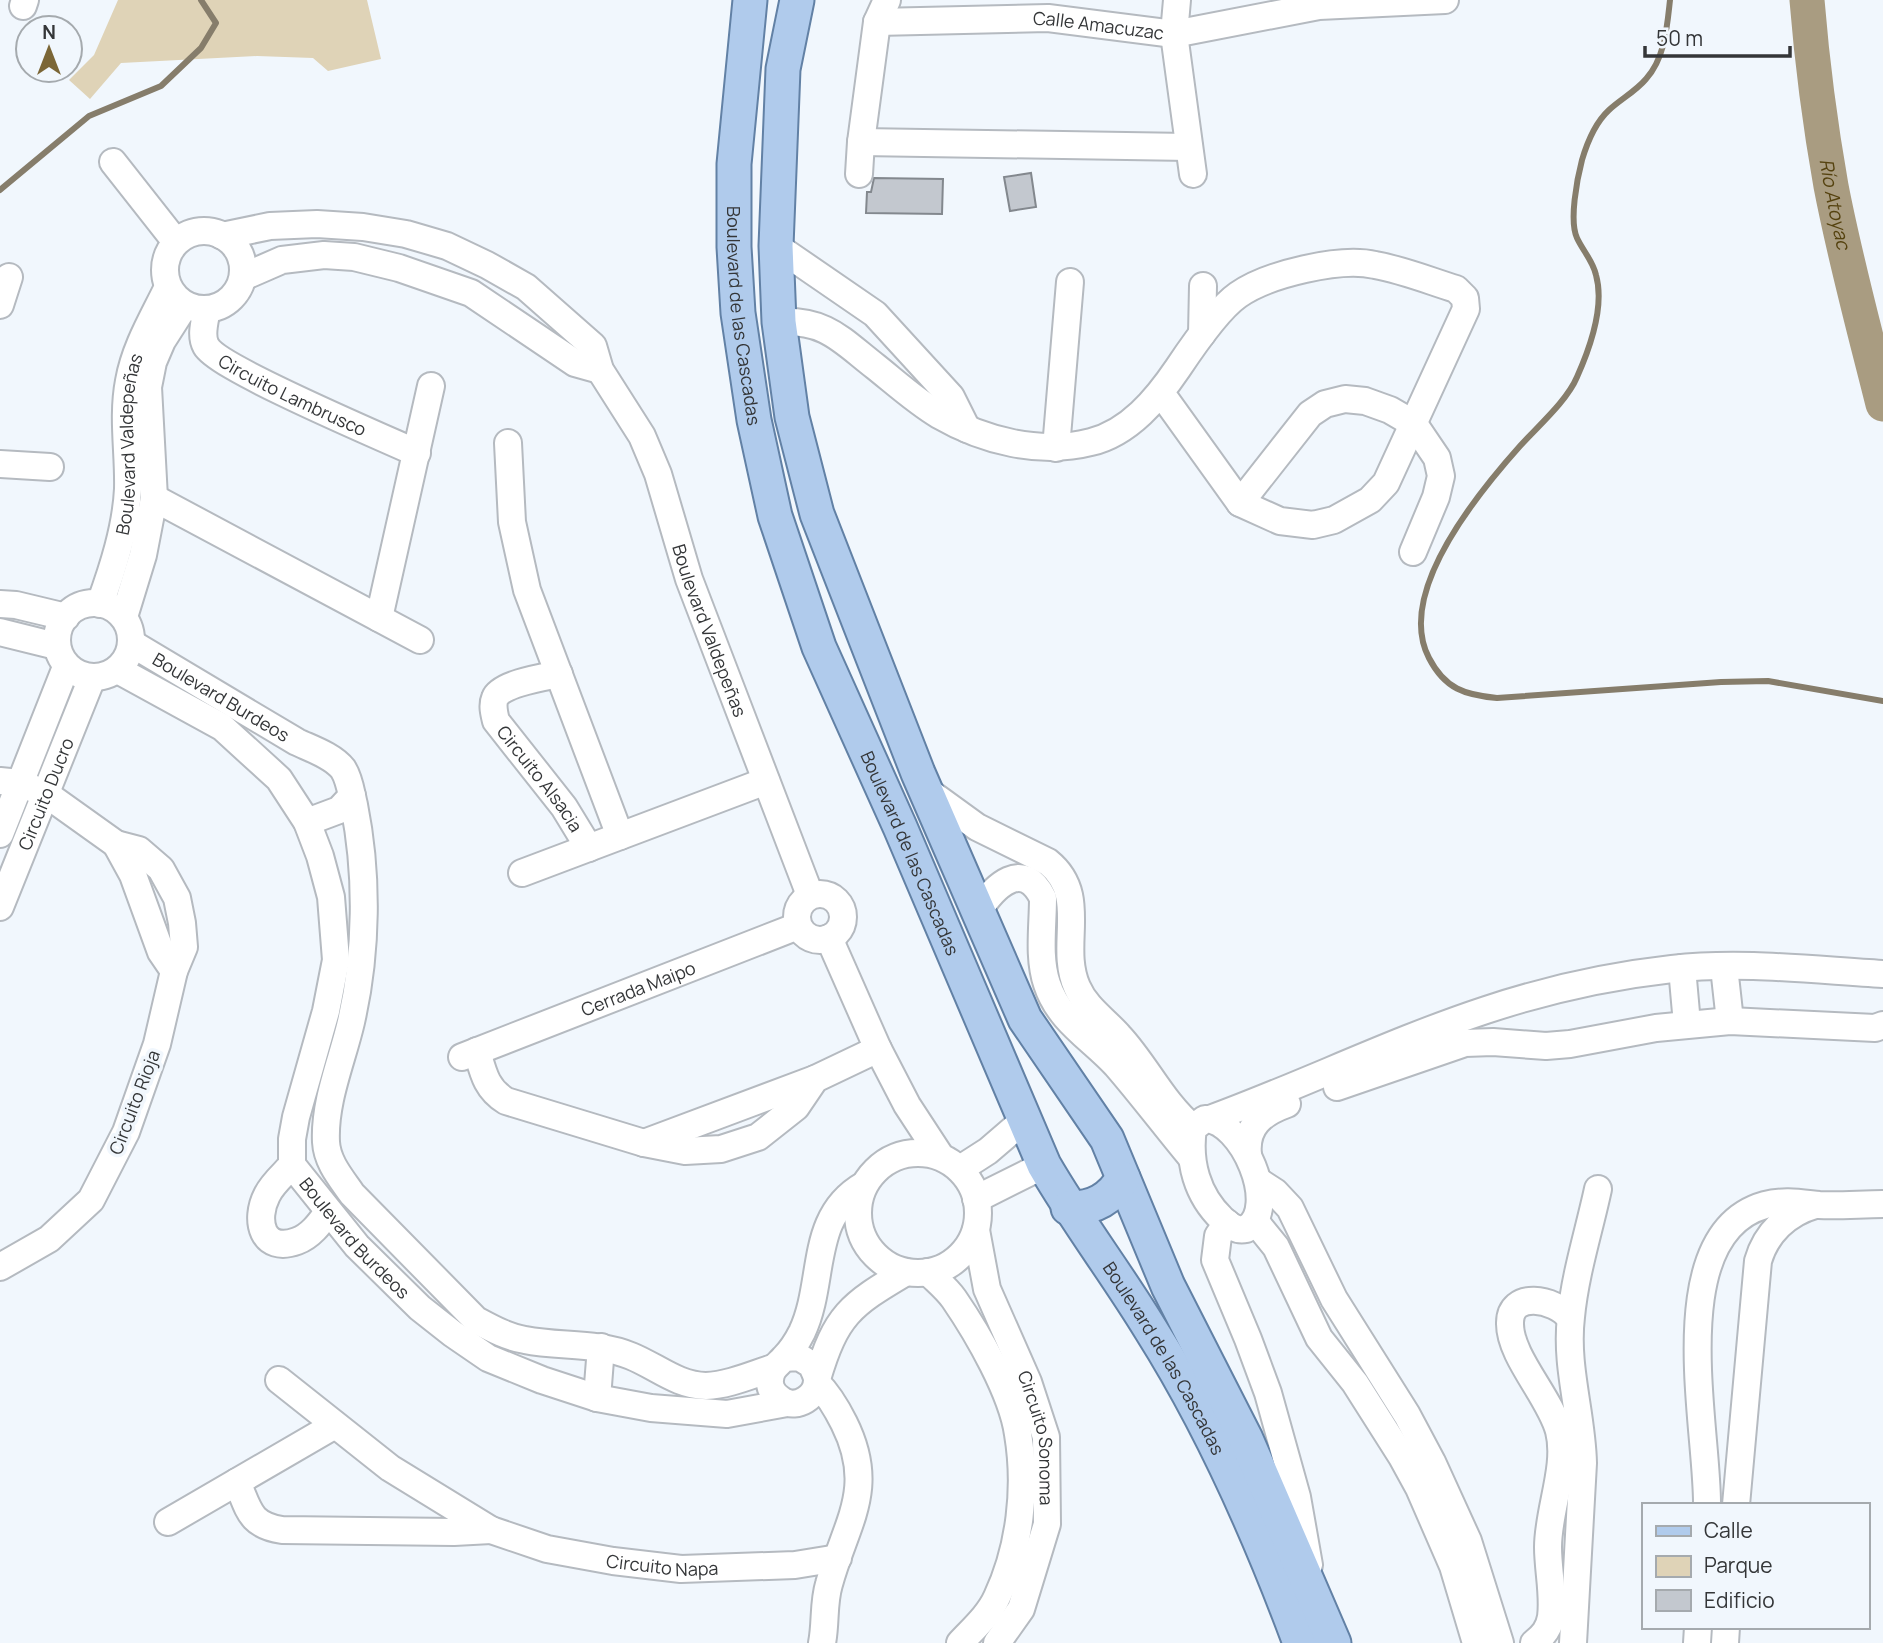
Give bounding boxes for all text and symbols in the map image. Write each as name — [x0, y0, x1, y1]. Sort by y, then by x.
street label: Calle Amacuzac — [1033, 6, 1165, 45]
north arrow — [14, 14, 84, 84]
scale bar — [1645, 14, 1790, 58]
text: N — [42, 19, 56, 45]
text: 50 m — [1656, 24, 1703, 52]
water label: Río Atoyac — [1814, 157, 1857, 253]
street label: Boulevard de las Cascadas — [722, 206, 767, 428]
street label: Circuito Lambrusco — [214, 348, 370, 441]
street label: Boulevard Valdepeñas — [110, 350, 148, 537]
street label: Boulevard Valdepeñas — [667, 541, 753, 720]
street label: Boulevard Burdeos — [148, 647, 294, 747]
street label: Circuito Alsacia — [492, 720, 588, 836]
street label: Circuito Ducro — [12, 734, 79, 854]
street label: Boulevard de las Cascadas — [855, 747, 965, 959]
street label: Cerrada Maipo — [577, 955, 699, 1022]
street label: Circuito Rioja — [103, 1046, 165, 1158]
street label: Boulevard Burdeos — [294, 1172, 415, 1304]
street label: Boulevard de las Cascadas — [1098, 1257, 1230, 1459]
street label: Circuito Sonoma — [1012, 1367, 1059, 1505]
legend — [1642, 1503, 1869, 1629]
text: Calle — [1704, 1516, 1753, 1544]
street label: Circuito Napa — [604, 1548, 719, 1581]
text: Parque — [1704, 1551, 1773, 1579]
text: Edificio — [1704, 1586, 1775, 1614]

